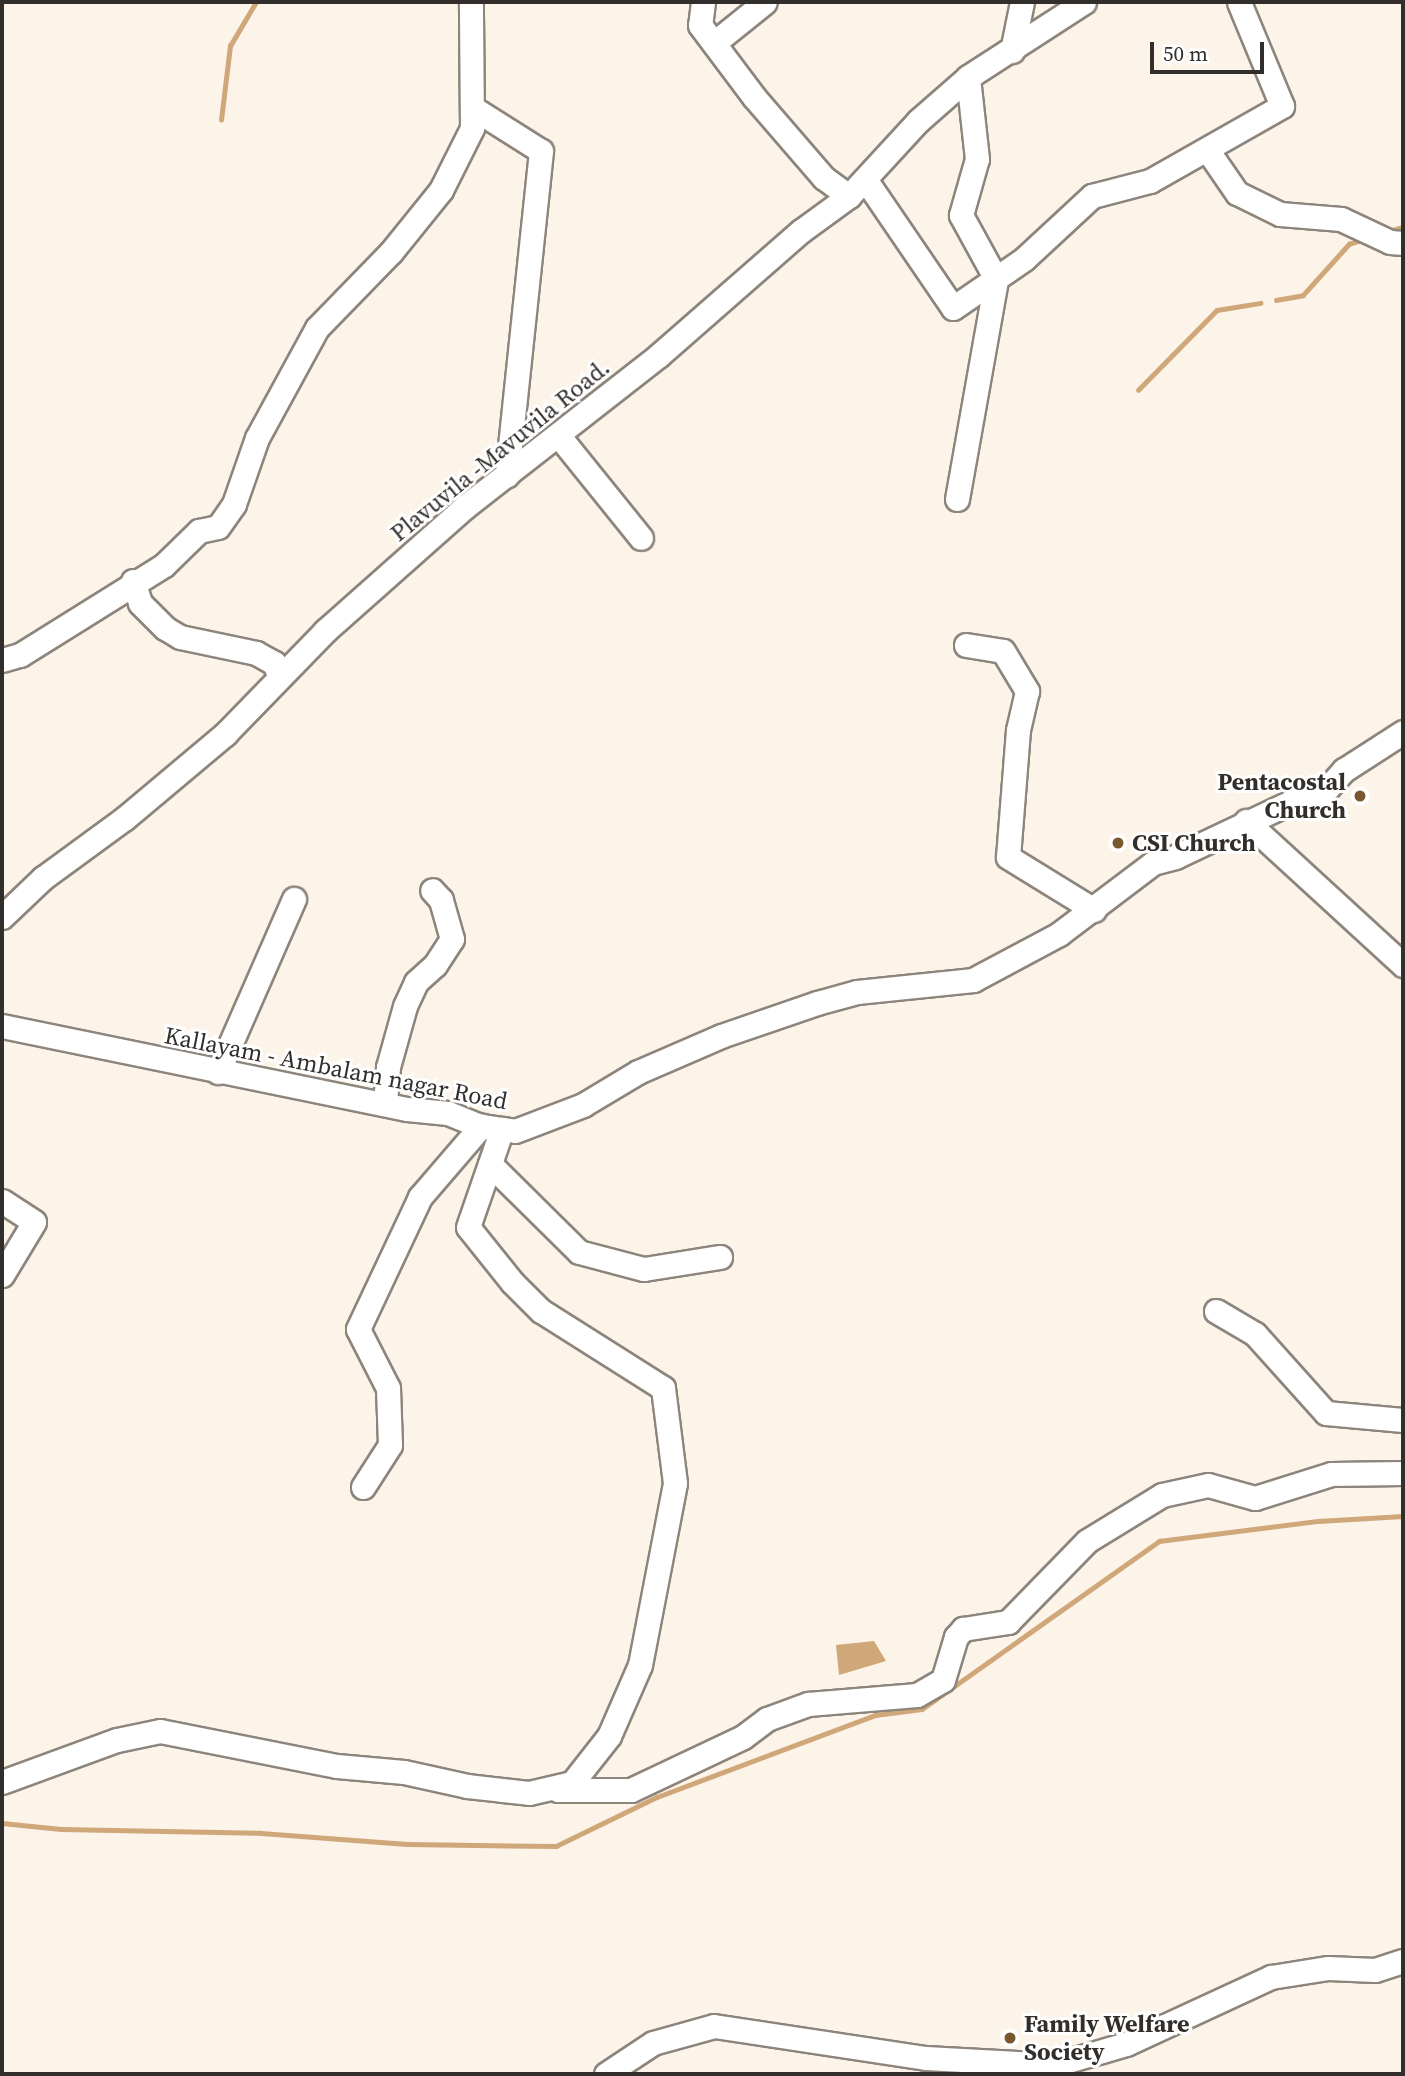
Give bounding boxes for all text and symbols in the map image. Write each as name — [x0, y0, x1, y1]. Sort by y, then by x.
scale bar — [1153, 28, 1267, 72]
text: 50 m — [1163, 39, 1208, 68]
street label: Plavuvila -Mavuvila Road. — [385, 353, 615, 547]
place label: Pentacostal Church — [1218, 768, 1346, 824]
marker: Pentacostal Church — [1352, 788, 1368, 804]
place label: CSI Church — [1132, 829, 1256, 857]
marker: CSI Church — [1110, 835, 1126, 851]
street label: Kallayam - Ambalam nagar Road — [162, 1021, 510, 1115]
place label: Family Welfare Society — [1024, 2010, 1190, 2066]
marker: Family Welfare Society — [1002, 2030, 1018, 2046]

